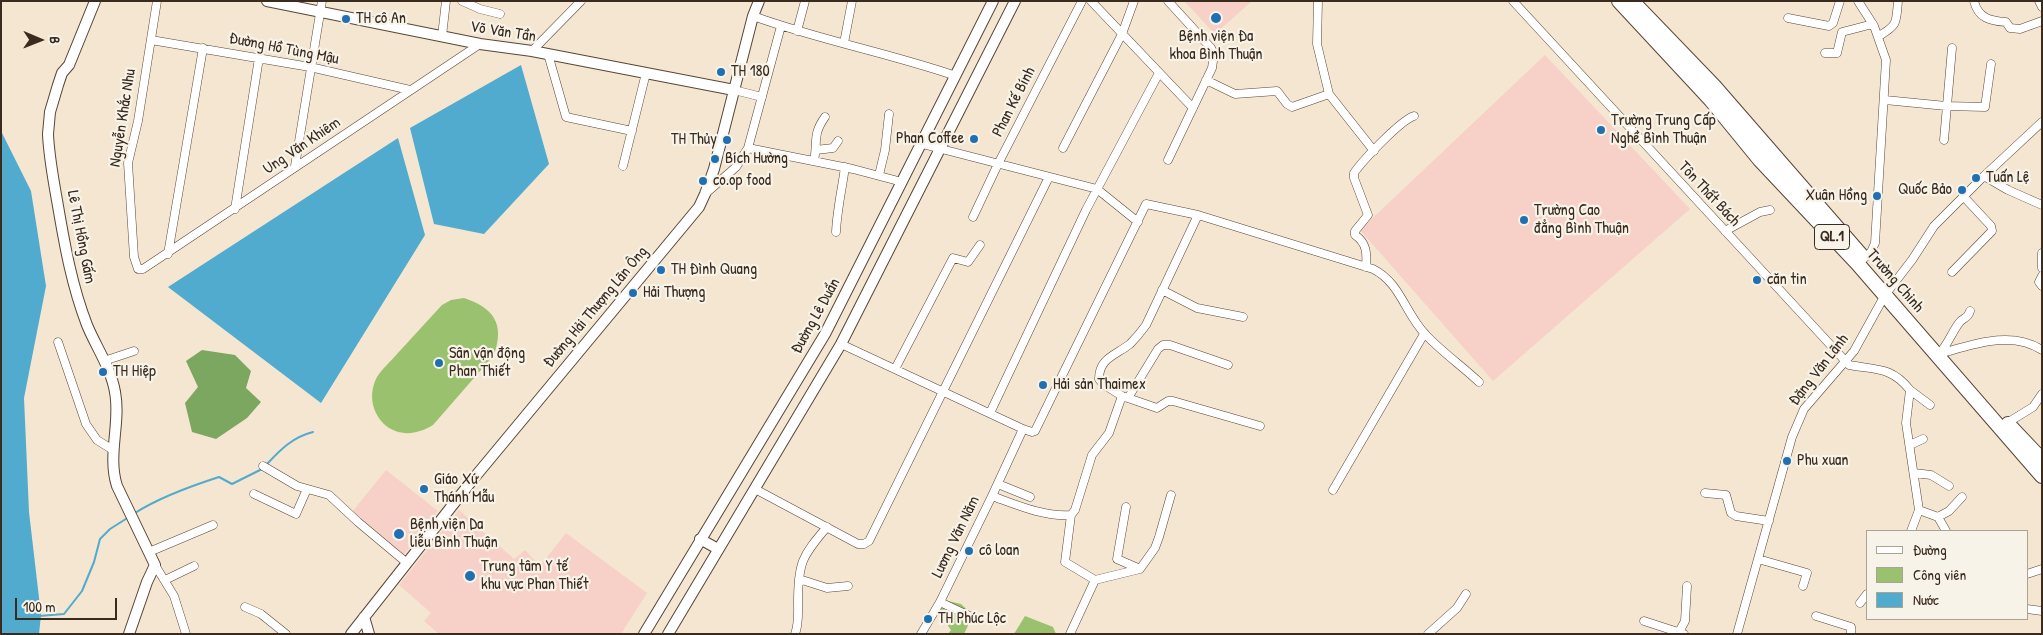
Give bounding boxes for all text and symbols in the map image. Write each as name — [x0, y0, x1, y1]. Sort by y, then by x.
place label: TH cô An — [356, 9, 406, 29]
marker: Bệnh viện Đa khoa Bình Thuận — [1209, 11, 1223, 25]
marker: TH cô An — [340, 13, 352, 25]
north arrow — [15, 15, 65, 65]
street label: Võ Văn Tần — [469, 17, 537, 47]
place label: Bệnh viện Đa khoa Bình Thuận — [1169, 27, 1263, 65]
street label: Đường Hồ Tùng Mậu — [227, 29, 341, 69]
text: B — [46, 37, 65, 44]
place label: TH 180 — [731, 62, 770, 82]
street label: Phan Kế Bính — [988, 64, 1040, 140]
marker: TH 180 — [715, 66, 727, 78]
street label: Nguyễn Khắc Nhu — [106, 68, 140, 168]
place label: Trường Trung Cấp Nghề Bình Thuận — [1611, 111, 1715, 149]
street label: Ung Văn Khiêm — [260, 113, 344, 179]
marker: Trường Trung Cấp Nghề Bình Thuận — [1595, 124, 1607, 136]
place label: Phan Coffee — [896, 129, 964, 149]
place label: TH Thủy — [671, 130, 717, 150]
marker: Phan Coffee — [968, 133, 980, 145]
marker: TH Thủy — [721, 134, 733, 146]
place label: Bích Hường — [725, 149, 788, 169]
marker: Bích Hường — [709, 153, 721, 165]
street label: Tôn Thất Bách — [1674, 158, 1744, 230]
place label: Tuấn Lệ — [1986, 168, 2029, 188]
place label: co.op food — [713, 171, 771, 191]
marker: Tuấn Lệ — [1970, 172, 1982, 184]
marker: co.op food — [697, 175, 709, 187]
place label: Quốc Bảo — [1898, 180, 1952, 200]
marker: Quốc Bảo — [1956, 184, 1968, 196]
place label: Xuân Hồng — [1806, 186, 1867, 206]
street label: Lê Thị Hồng Gấm — [63, 189, 99, 285]
marker: Xuân Hồng — [1871, 190, 1883, 202]
place label: Trường Cao đẳng Bình Thuận — [1534, 201, 1629, 239]
marker: Trường Cao đẳng Bình Thuận — [1518, 214, 1530, 226]
road number: QL.1 — [1814, 224, 1850, 250]
street label: Đường Hải Thượng Lãn Ông — [540, 243, 652, 371]
street label: Trường Chinh — [1862, 245, 1928, 317]
place label: TH Đình Quang — [671, 260, 757, 280]
marker: TH Đình Quang — [655, 264, 667, 276]
place label: căn tin — [1767, 270, 1807, 290]
marker: căn tin — [1751, 274, 1763, 286]
street label: Đường Lê Duẩn — [787, 275, 845, 357]
place label: Hải Thượng — [643, 283, 705, 303]
marker: Hải Thượng — [627, 287, 639, 299]
street label: Đặng Văn Lãnh — [1785, 330, 1853, 410]
place label: Sân vận động Phan Thiết — [449, 344, 525, 382]
marker: Sân vận động Phan Thiết — [433, 357, 445, 369]
place label: TH Hiệp — [113, 362, 156, 382]
marker: TH Hiệp — [97, 366, 109, 378]
place label: Hải sản Thaimex — [1053, 375, 1146, 395]
marker: Hải sản Thaimex — [1037, 379, 1049, 391]
place label: Phu xuan — [1797, 451, 1849, 471]
marker: Phu xuan — [1781, 455, 1793, 467]
place label: Giáo Xứ Thánh Mẫu — [434, 470, 494, 508]
marker: Giáo Xứ Thánh Mẫu — [418, 483, 430, 495]
street label: Lương Văn Năm — [928, 493, 984, 581]
place label: Bệnh viện Da liễu Bình Thuận — [410, 515, 498, 553]
marker: Bệnh viện Da liễu Bình Thuận — [392, 527, 406, 541]
legend — [1866, 530, 2028, 620]
text: Đường — [1913, 539, 1947, 560]
place label: cô loan — [979, 541, 1020, 561]
marker: cô loan — [963, 545, 975, 557]
place label: Trung tâm Y tế khu vực Phan Thiết — [481, 557, 588, 595]
text: Công viên — [1913, 564, 1966, 585]
marker: Trung tâm Y tế khu vực Phan Thiết — [463, 569, 477, 583]
scale bar — [18, 588, 120, 620]
text: Nước — [1913, 589, 1939, 610]
text: 100 m — [23, 596, 56, 617]
place label: TH Phúc Lộc — [938, 609, 1006, 629]
marker: TH Phúc Lộc — [922, 613, 934, 625]

